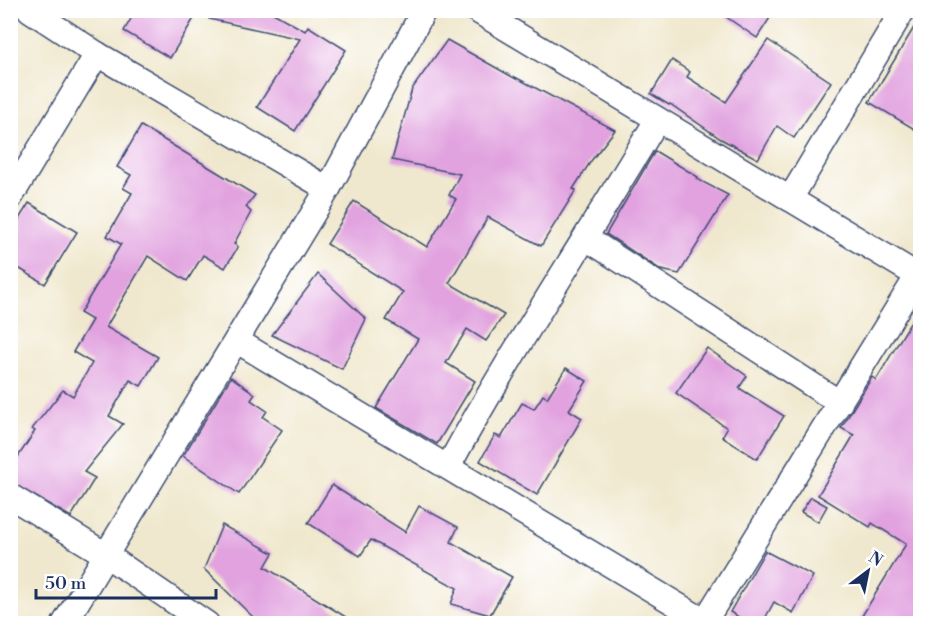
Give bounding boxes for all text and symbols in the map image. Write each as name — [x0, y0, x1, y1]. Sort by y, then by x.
north arrow — [838, 541, 898, 601]
text: N — [865, 547, 886, 571]
scale bar — [36, 562, 216, 600]
text: 50 m — [45, 572, 87, 595]

